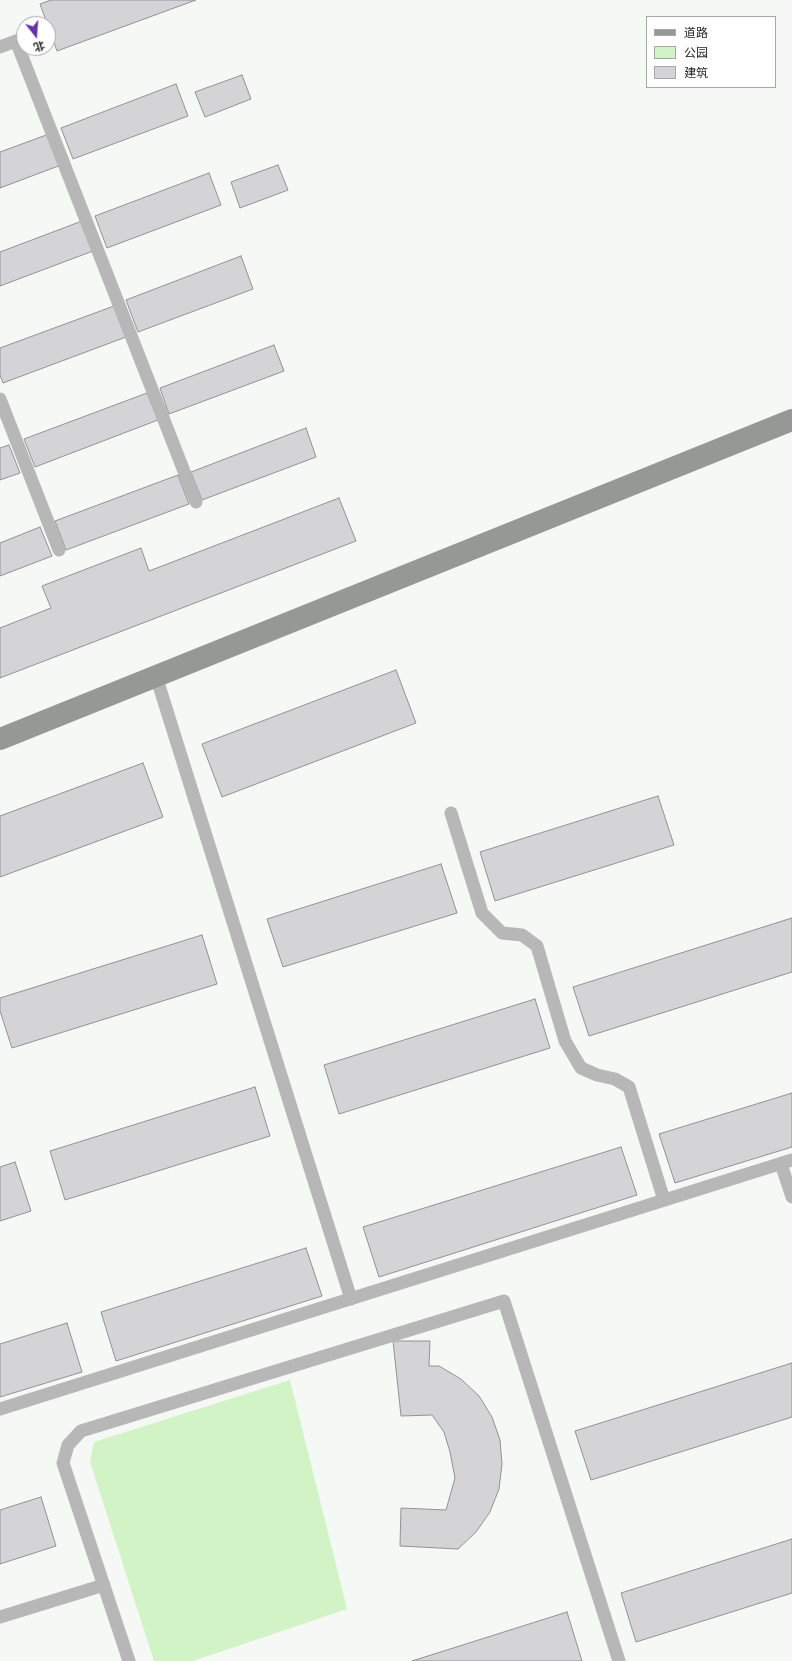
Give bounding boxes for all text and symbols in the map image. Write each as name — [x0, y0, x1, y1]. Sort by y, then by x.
north arrow — [16, 16, 56, 56]
legend — [646, 16, 776, 88]
text: 道路 — [684, 23, 708, 42]
text: 北 — [32, 37, 47, 56]
text: 公园 — [684, 43, 708, 62]
text: 建筑 — [684, 63, 708, 82]

